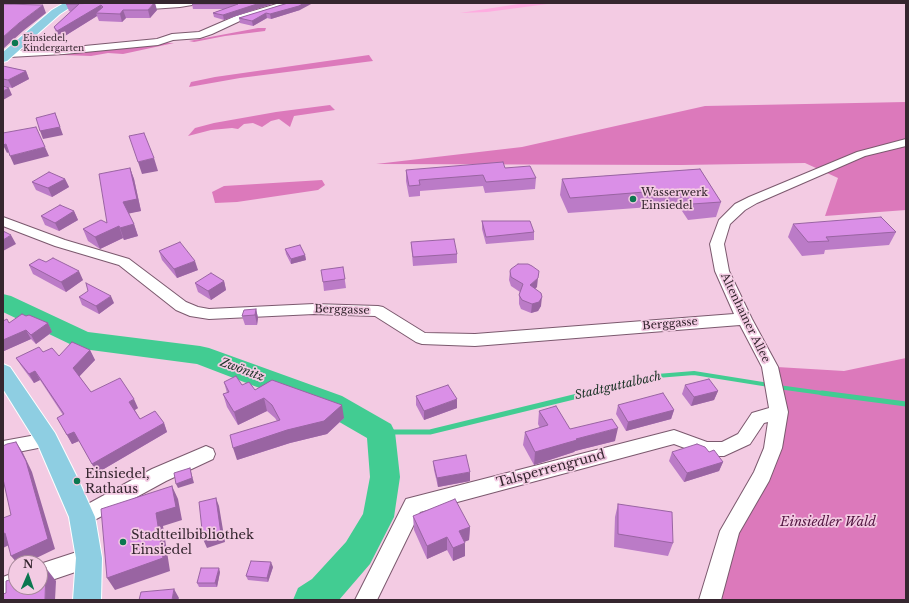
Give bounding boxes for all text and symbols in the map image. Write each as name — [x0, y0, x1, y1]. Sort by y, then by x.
place label: Einsiedel, Kindergarten — [23, 33, 84, 54]
marker: Einsiedel, Kindergarten — [10, 38, 20, 48]
place label: Wasserwerk Einsiedel — [641, 186, 708, 212]
marker: Wasserwerk Einsiedel — [628, 194, 638, 204]
street label: Altenhainer Allee — [718, 271, 772, 365]
street label: Berggasse — [314, 302, 370, 318]
street label: Berggasse — [642, 315, 698, 333]
water label: Zwönitz — [218, 355, 266, 385]
water label: Stadtguttalbach — [573, 369, 663, 403]
street label: Talsperrengrund — [495, 447, 607, 491]
place label: Einsiedel, Rathaus — [85, 466, 150, 497]
marker: Einsiedel, Rathaus — [72, 476, 82, 486]
park label: Einsiedler Wald — [780, 514, 876, 530]
place label: Stadtteilbibliothek Einsiedel — [131, 527, 254, 558]
marker: Stadtteilbibliothek Einsiedel — [118, 537, 128, 547]
north arrow — [8, 555, 48, 595]
text: N — [23, 557, 34, 571]

